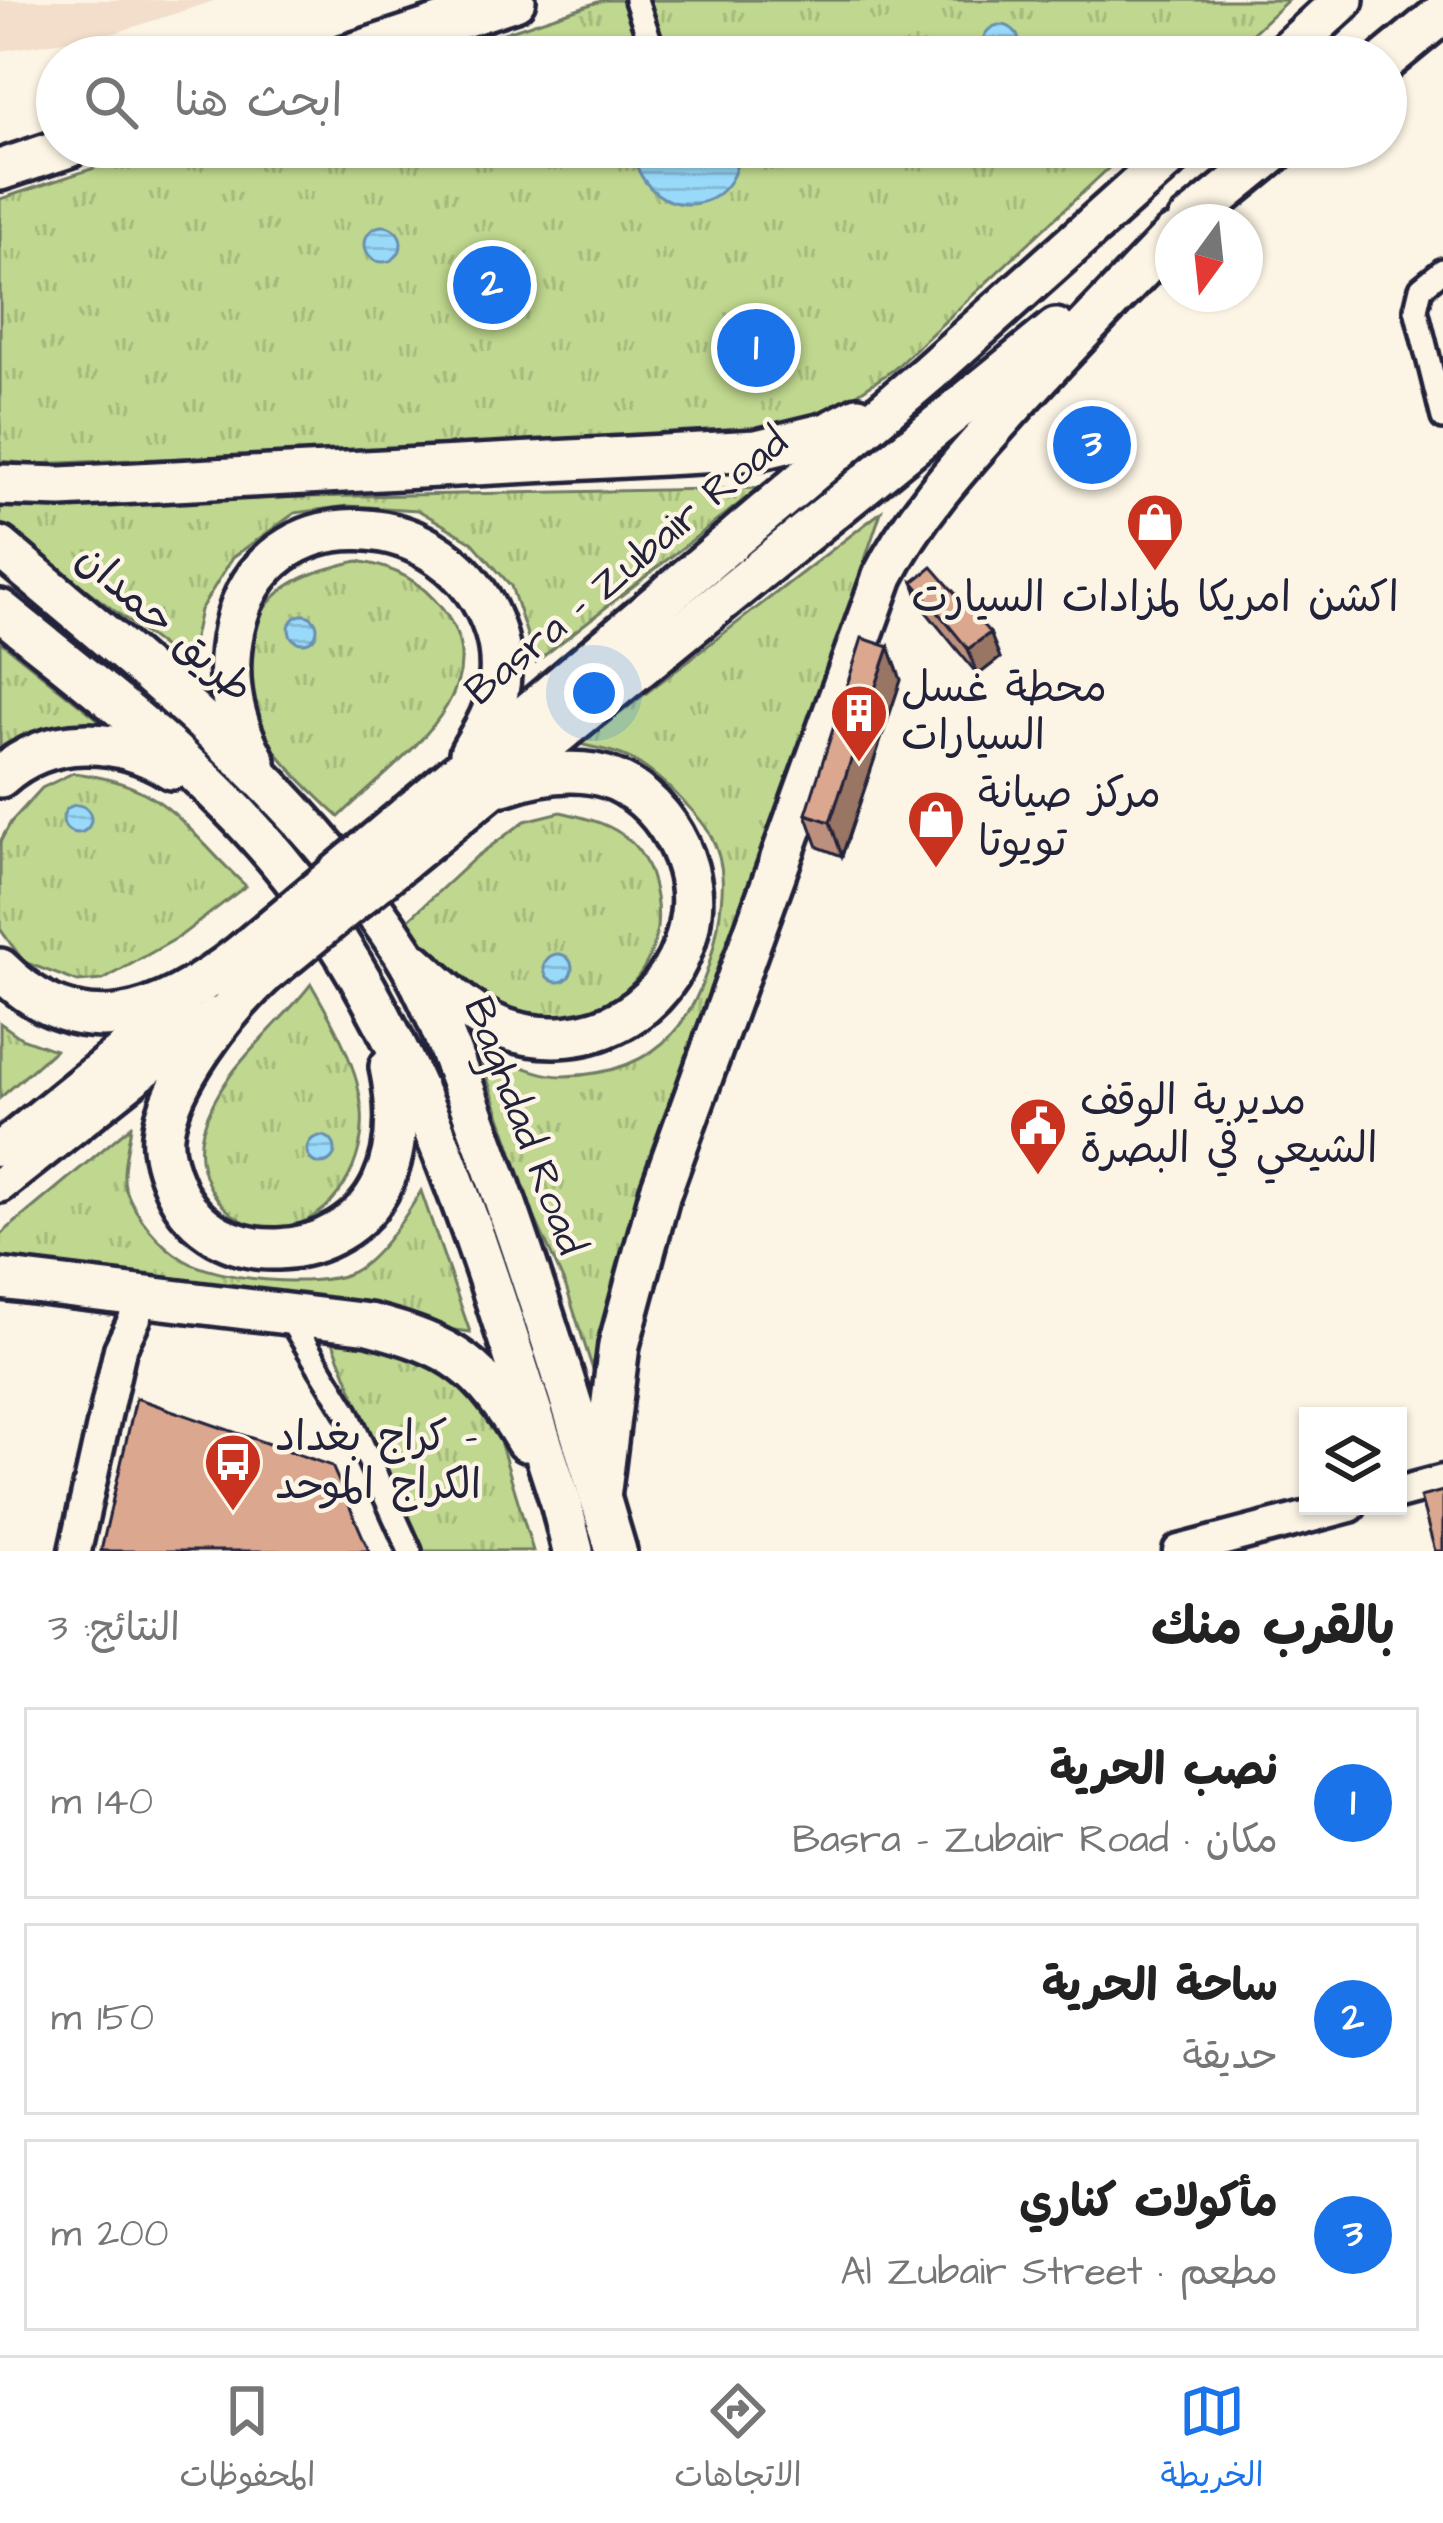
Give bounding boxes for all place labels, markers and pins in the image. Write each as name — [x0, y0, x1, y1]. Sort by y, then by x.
pin: 2 — [453, 240, 531, 330]
pin: 1 — [717, 303, 795, 393]
pin: 3 — [1053, 400, 1131, 490]
shop icon: اكشن امريكا لمزادات السيارت — [1124, 491, 1186, 573]
place label: اكشن امريكا لمزادات السيارت — [911, 570, 1399, 628]
place label: محطة غسل السيارات — [901, 660, 1107, 766]
building icon: محطة غسل السيارات — [828, 682, 890, 764]
place label: مركز صيانة تويوتا — [978, 766, 1161, 872]
shop icon: مركز صيانة تويوتا — [905, 788, 967, 870]
place label: مديرية الوقف الشيعي في البصرة — [1080, 1073, 1378, 1184]
public building icon: مديرية الوقف الشيعي في البصرة — [1007, 1095, 1069, 1177]
place label: كراج بغداد - الكراج الموحد — [275, 1409, 481, 1515]
bus stop icon: كراج بغداد - الكراج الموحد — [202, 1431, 264, 1513]

